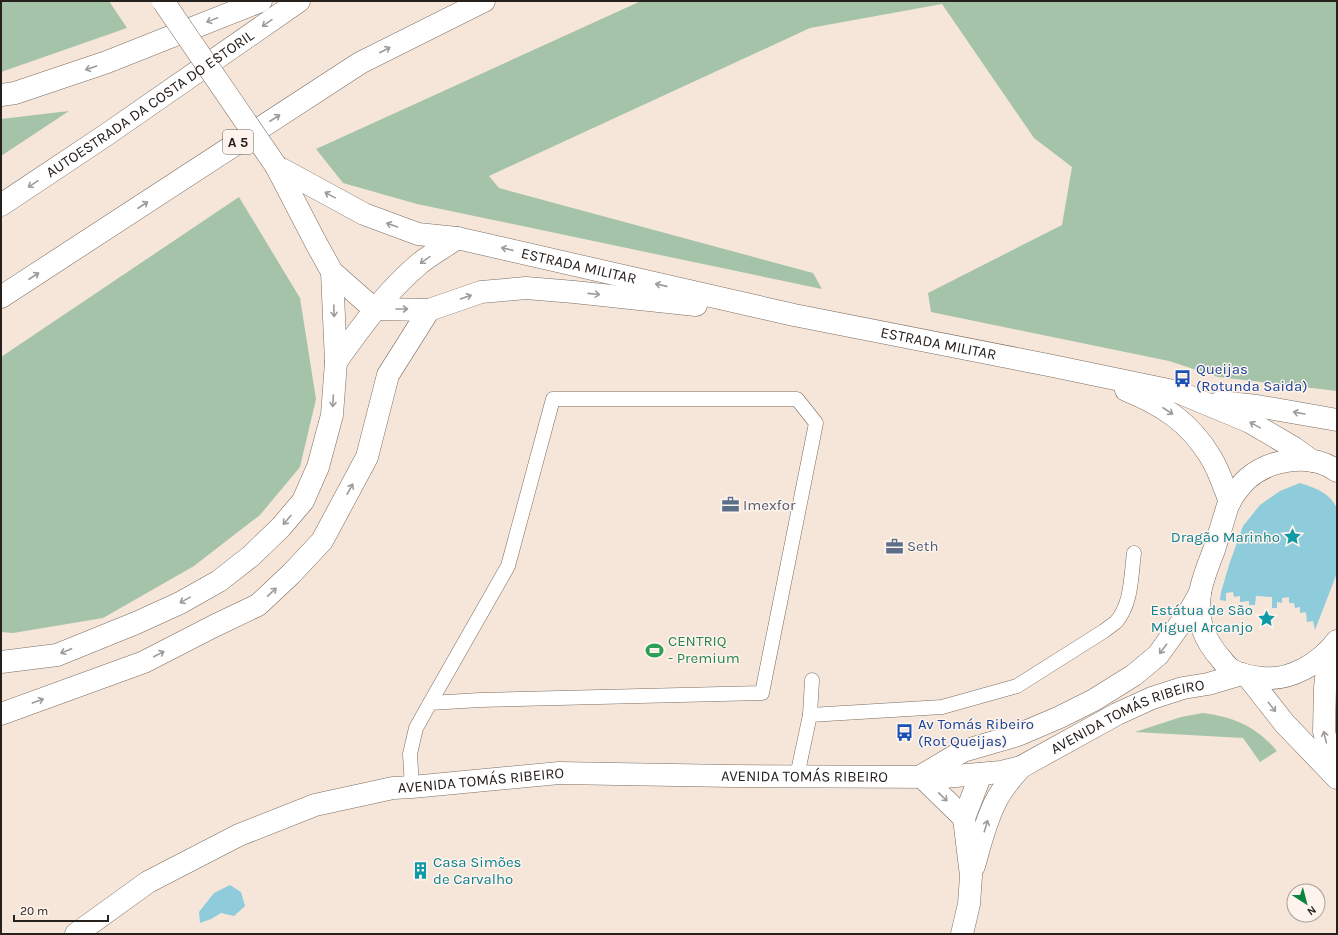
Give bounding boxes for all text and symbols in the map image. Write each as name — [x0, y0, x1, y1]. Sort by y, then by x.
one-way arrow — [206, 17, 218, 25]
one-way arrow — [262, 19, 273, 27]
street label: AUTOESTRADA DA COSTA DO ESTORIL — [43, 26, 257, 181]
one-way arrow — [379, 46, 391, 53]
one-way arrow — [84, 65, 97, 72]
one-way arrow — [269, 114, 281, 122]
road number: A 5 — [223, 130, 253, 154]
one-way arrow — [28, 180, 39, 188]
one-way arrow — [324, 191, 336, 199]
one-way arrow — [137, 200, 148, 209]
one-way arrow — [386, 221, 399, 228]
street label: ESTRADA MILITAR — [519, 244, 638, 288]
one-way arrow — [500, 245, 513, 253]
one-way arrow — [420, 256, 431, 264]
one-way arrow — [28, 271, 40, 279]
one-way arrow — [655, 280, 668, 288]
one-way arrow — [587, 290, 600, 298]
one-way arrow — [459, 293, 472, 300]
one-way arrow — [330, 304, 337, 317]
one-way arrow — [395, 305, 408, 313]
street label: ESTRADA MILITAR — [879, 323, 998, 364]
place label: Queijas (Rotunda Saida) — [1196, 360, 1307, 395]
bus stop icon: Queijas (Rotunda Saida) — [1173, 368, 1193, 388]
one-way arrow — [330, 394, 337, 407]
one-way arrow — [1162, 408, 1174, 416]
one-way arrow — [1292, 409, 1305, 417]
one-way arrow — [1249, 421, 1261, 428]
one-way arrow — [346, 483, 354, 495]
office icon: Imexfor — [720, 495, 740, 515]
place label: Imexfor — [743, 496, 796, 514]
one-way arrow — [282, 515, 291, 525]
place icon: Dragão Marinho — [1283, 527, 1303, 547]
place label: Dragão Marinho — [1171, 528, 1280, 546]
office icon: Seth — [884, 536, 904, 556]
place label: Seth — [907, 537, 938, 555]
one-way arrow — [267, 587, 277, 596]
one-way arrow — [179, 596, 191, 604]
place label: Estátua de São Miguel Arcanjo — [1151, 601, 1253, 636]
place icon: Estátua de São Miguel Arcanjo — [1256, 609, 1276, 629]
place label: CENTRIQ - Premium — [668, 632, 740, 667]
sports icon: CENTRIQ - Premium — [645, 640, 665, 660]
one-way arrow — [1159, 643, 1168, 654]
one-way arrow — [60, 648, 72, 655]
one-way arrow — [153, 650, 165, 658]
street label: AVENIDA TOMÁS RIBEIRO — [1047, 676, 1206, 758]
one-way arrow — [31, 697, 44, 704]
one-way arrow — [1268, 702, 1277, 713]
place label: Av Tomás Ribeiro (Rot Queijas) — [918, 715, 1034, 750]
bus stop icon: Av Tomás Ribeiro (Rot Queijas) — [895, 723, 915, 743]
one-way arrow — [1321, 731, 1329, 744]
street label: AVENIDA TOMÁS RIBEIRO — [397, 764, 564, 797]
street label: AVENIDA TOMÁS RIBEIRO — [721, 767, 888, 786]
one-way arrow — [938, 792, 948, 802]
one-way arrow — [983, 819, 990, 832]
place label: Casa Simões de Carvalho — [433, 853, 522, 888]
building icon: Casa Simões de Carvalho — [410, 861, 430, 881]
north arrow — [1286, 883, 1326, 923]
scale bar — [14, 897, 108, 923]
text: N — [1305, 903, 1319, 918]
text: 20 m — [20, 904, 48, 918]

